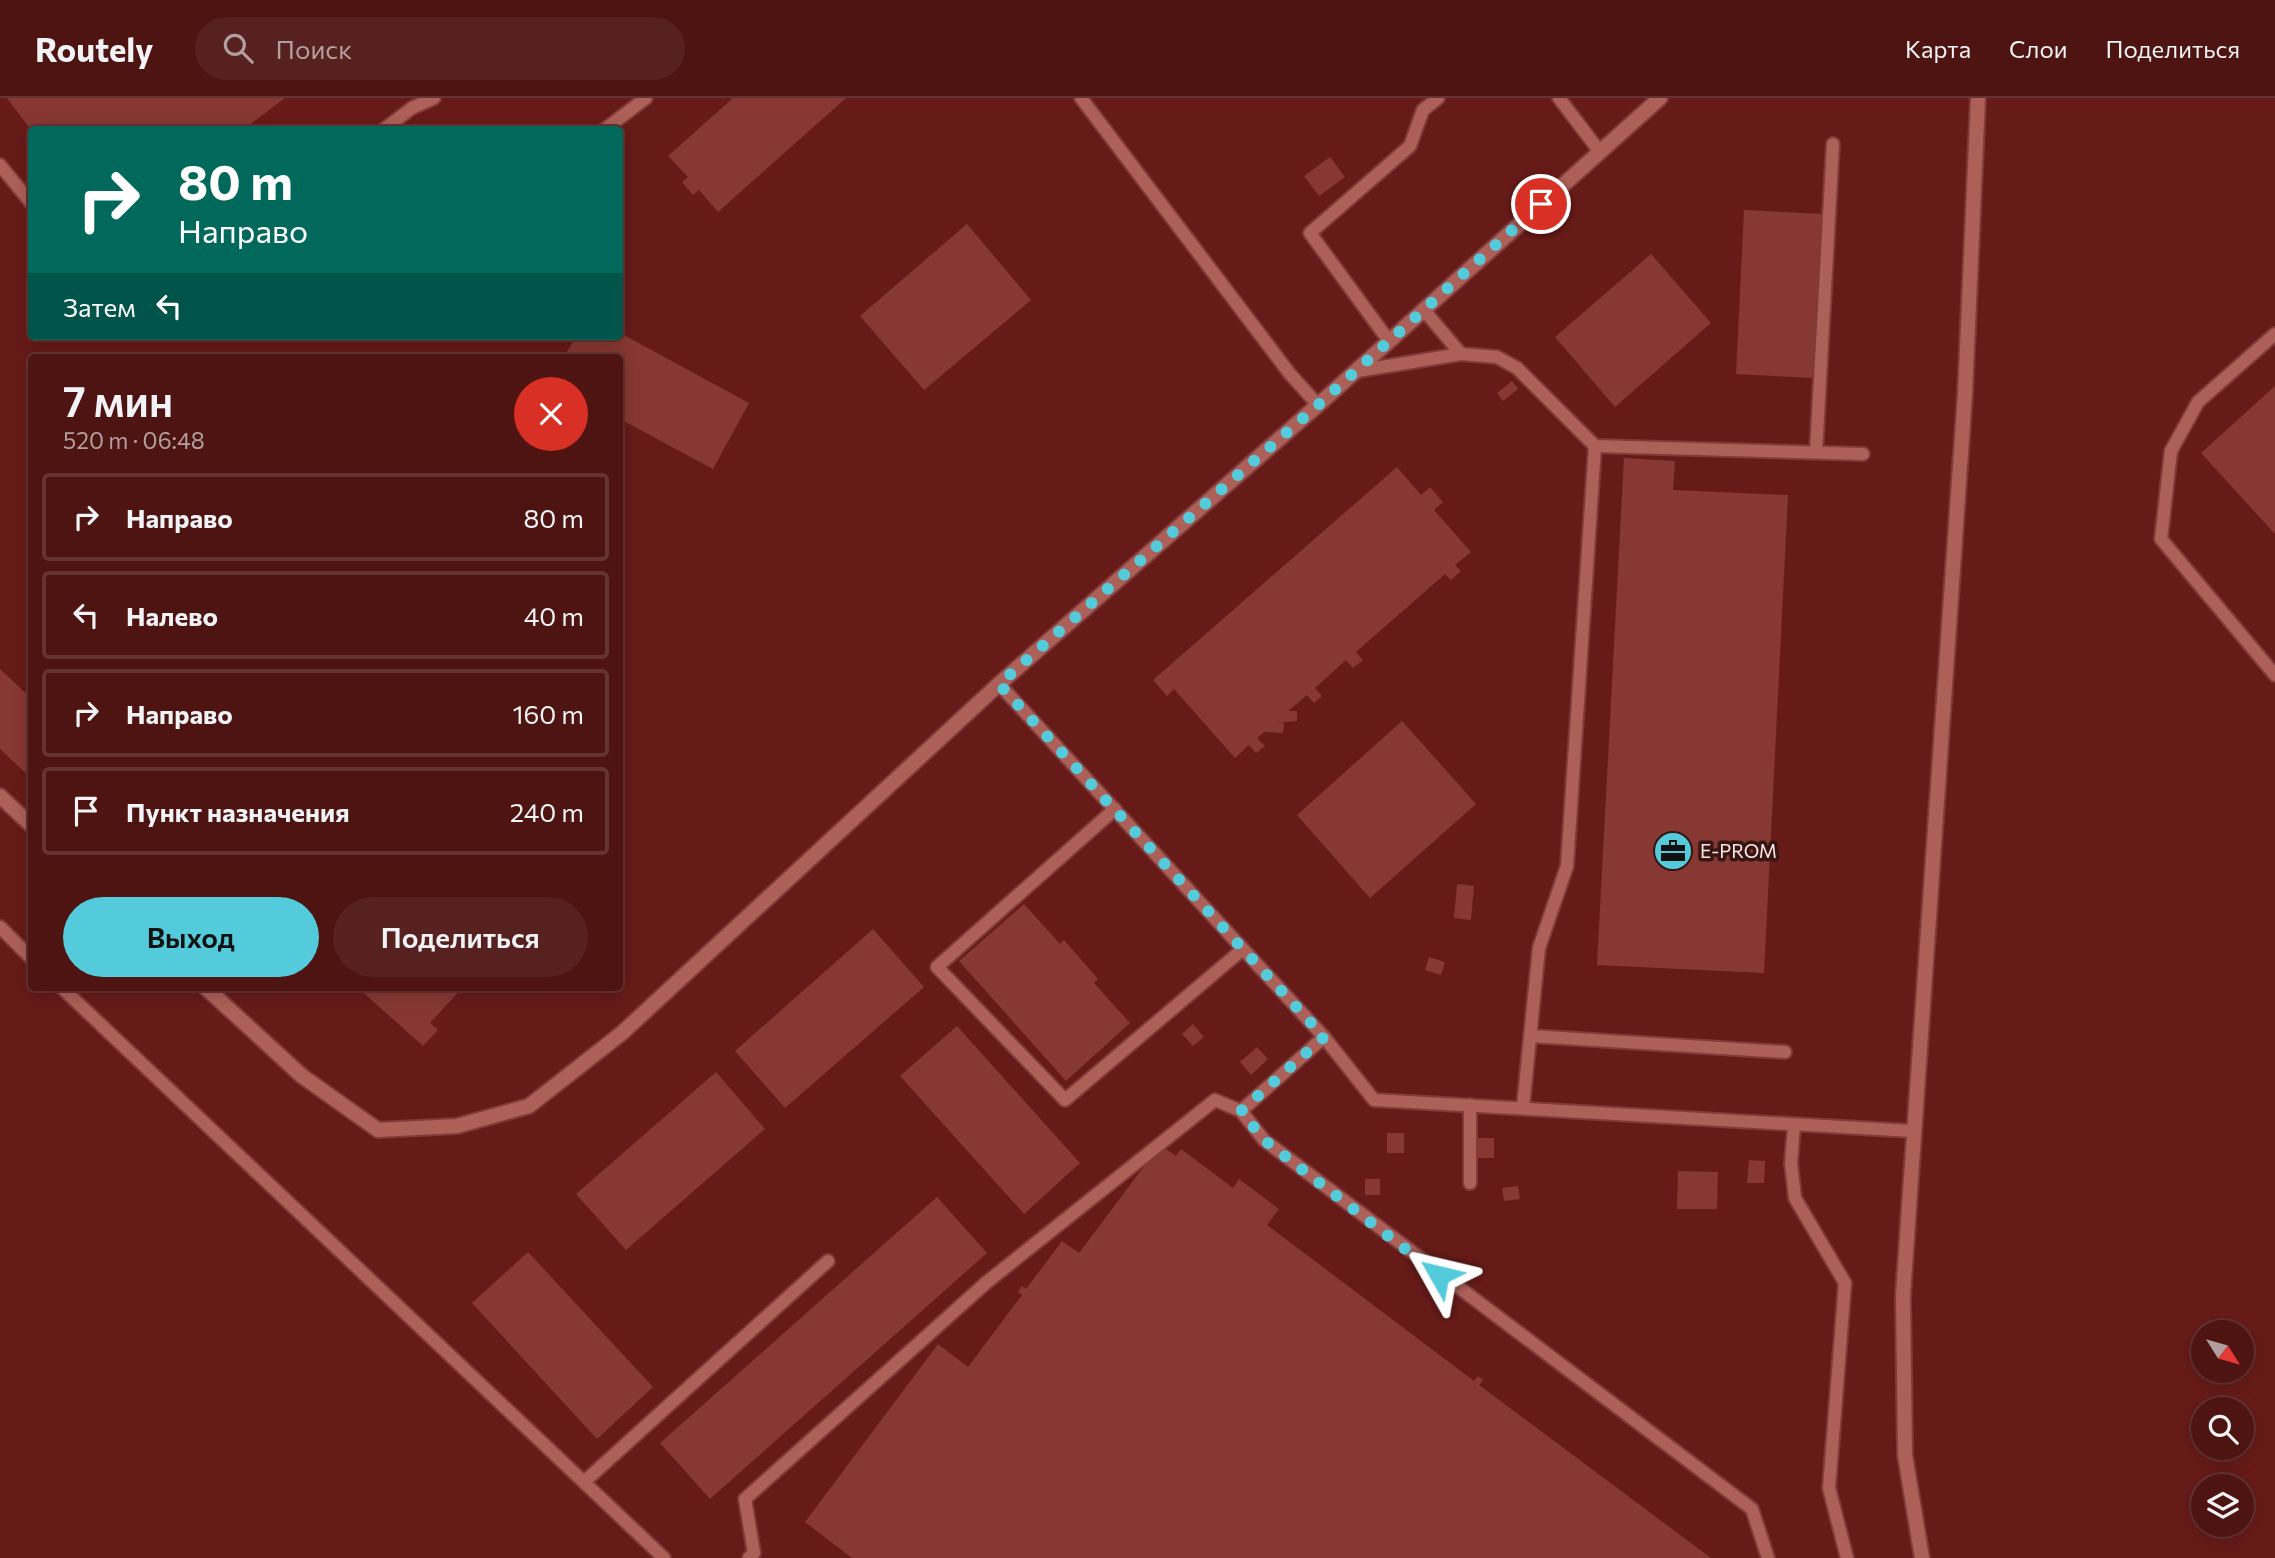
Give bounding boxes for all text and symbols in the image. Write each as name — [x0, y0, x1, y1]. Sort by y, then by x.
search box — [195, 17, 685, 80]
text: Routely — [35, 28, 153, 69]
icon: search — [219, 29, 257, 67]
text: Поиск — [275, 33, 352, 64]
text: Карта — [1905, 34, 1971, 63]
text: Слои — [2009, 34, 2067, 63]
text: Поделиться — [2105, 34, 2240, 63]
text: 80 m — [178, 150, 293, 210]
icon: right — [63, 154, 154, 245]
pin — [1511, 174, 1571, 234]
icon: arrive — [1522, 185, 1560, 223]
text: Направо — [178, 210, 308, 250]
icon: left — [150, 287, 188, 325]
text: Затем — [63, 291, 136, 322]
text: 7 мин — [63, 374, 173, 426]
button: close — [514, 377, 588, 451]
text: 520 m · 06:48 — [63, 426, 205, 454]
icon: right — [67, 498, 105, 536]
text: Направо — [126, 502, 233, 533]
text: 80 m — [524, 502, 584, 533]
icon: left — [67, 596, 105, 634]
text: Налево — [126, 600, 218, 631]
text: 40 m — [524, 600, 584, 631]
icon: right — [67, 694, 105, 732]
text: Направо — [126, 698, 233, 729]
text: 160 m — [512, 698, 584, 729]
icon: arrive — [67, 792, 105, 830]
text: Пункт назначения — [126, 796, 350, 827]
text: 240 m — [510, 796, 584, 827]
office icon: E-PROM — [1652, 830, 1694, 872]
place label: E-PROM — [1700, 839, 1777, 862]
button: Выход — [63, 897, 319, 977]
button: Поделиться — [333, 897, 588, 977]
position arrow — [1402, 1238, 1476, 1312]
north arrow — [2191, 1320, 2254, 1382]
map controls — [2191, 1320, 2254, 1537]
button: search — [2191, 1397, 2254, 1460]
button: layers — [2191, 1474, 2254, 1537]

